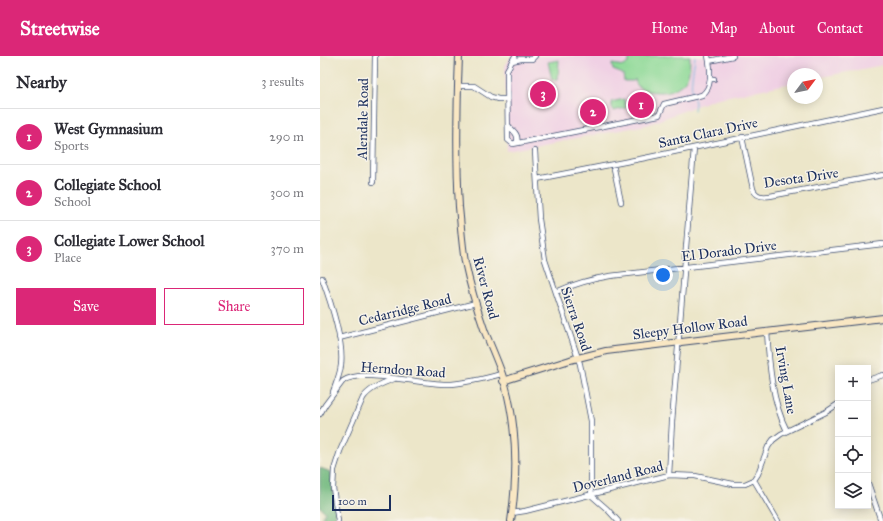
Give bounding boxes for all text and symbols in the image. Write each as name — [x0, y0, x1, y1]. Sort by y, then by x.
text: Streetwise — [20, 17, 100, 40]
text: Home — [651, 20, 688, 37]
text: Map — [710, 20, 737, 37]
text: About — [759, 20, 795, 37]
text: Contact — [817, 20, 863, 37]
north arrow — [787, 68, 823, 104]
text: Nearby — [16, 72, 67, 93]
text: 3 results — [261, 74, 304, 90]
street label: Alendale Road — [354, 78, 372, 161]
pin: 3 — [530, 79, 556, 109]
pin: 1 — [628, 90, 654, 120]
pin: 2 — [580, 97, 606, 127]
street label: Santa Clara Drive — [657, 114, 759, 152]
text: West Gymnasium — [54, 120, 163, 138]
text: 1 — [26, 129, 32, 145]
text: 290 m — [269, 129, 304, 145]
text: Sports — [54, 138, 89, 154]
street label: Desota Drive — [762, 164, 840, 192]
text: Collegiate School — [54, 176, 161, 194]
text: 2 — [26, 185, 32, 201]
text: 300 m — [270, 185, 304, 201]
text: School — [54, 194, 91, 210]
text: Collegiate Lower School — [54, 232, 204, 250]
street label: El Dorado Drive — [680, 237, 778, 265]
text: 3 — [26, 241, 32, 257]
text: 370 m — [271, 241, 304, 257]
text: Place — [54, 250, 81, 266]
street label: River Road — [470, 255, 502, 321]
your location — [653, 265, 673, 285]
street label: Sierra Road — [557, 285, 595, 353]
button: Save — [16, 288, 156, 325]
button: Share — [164, 288, 304, 325]
street label: Cedarridge Road — [357, 290, 453, 330]
street label: Sleepy Hollow Road — [632, 313, 748, 343]
street label: Irving Lane — [772, 345, 800, 416]
street label: Herndon Road — [360, 359, 446, 381]
map controls — [835, 365, 871, 509]
button: + — [835, 365, 871, 401]
button: − — [835, 401, 871, 437]
button: locate — [835, 437, 871, 473]
street label: Doverland Road — [571, 458, 665, 496]
button: layers — [835, 473, 871, 509]
scale bar — [332, 493, 391, 512]
text: 100 m — [338, 495, 367, 508]

